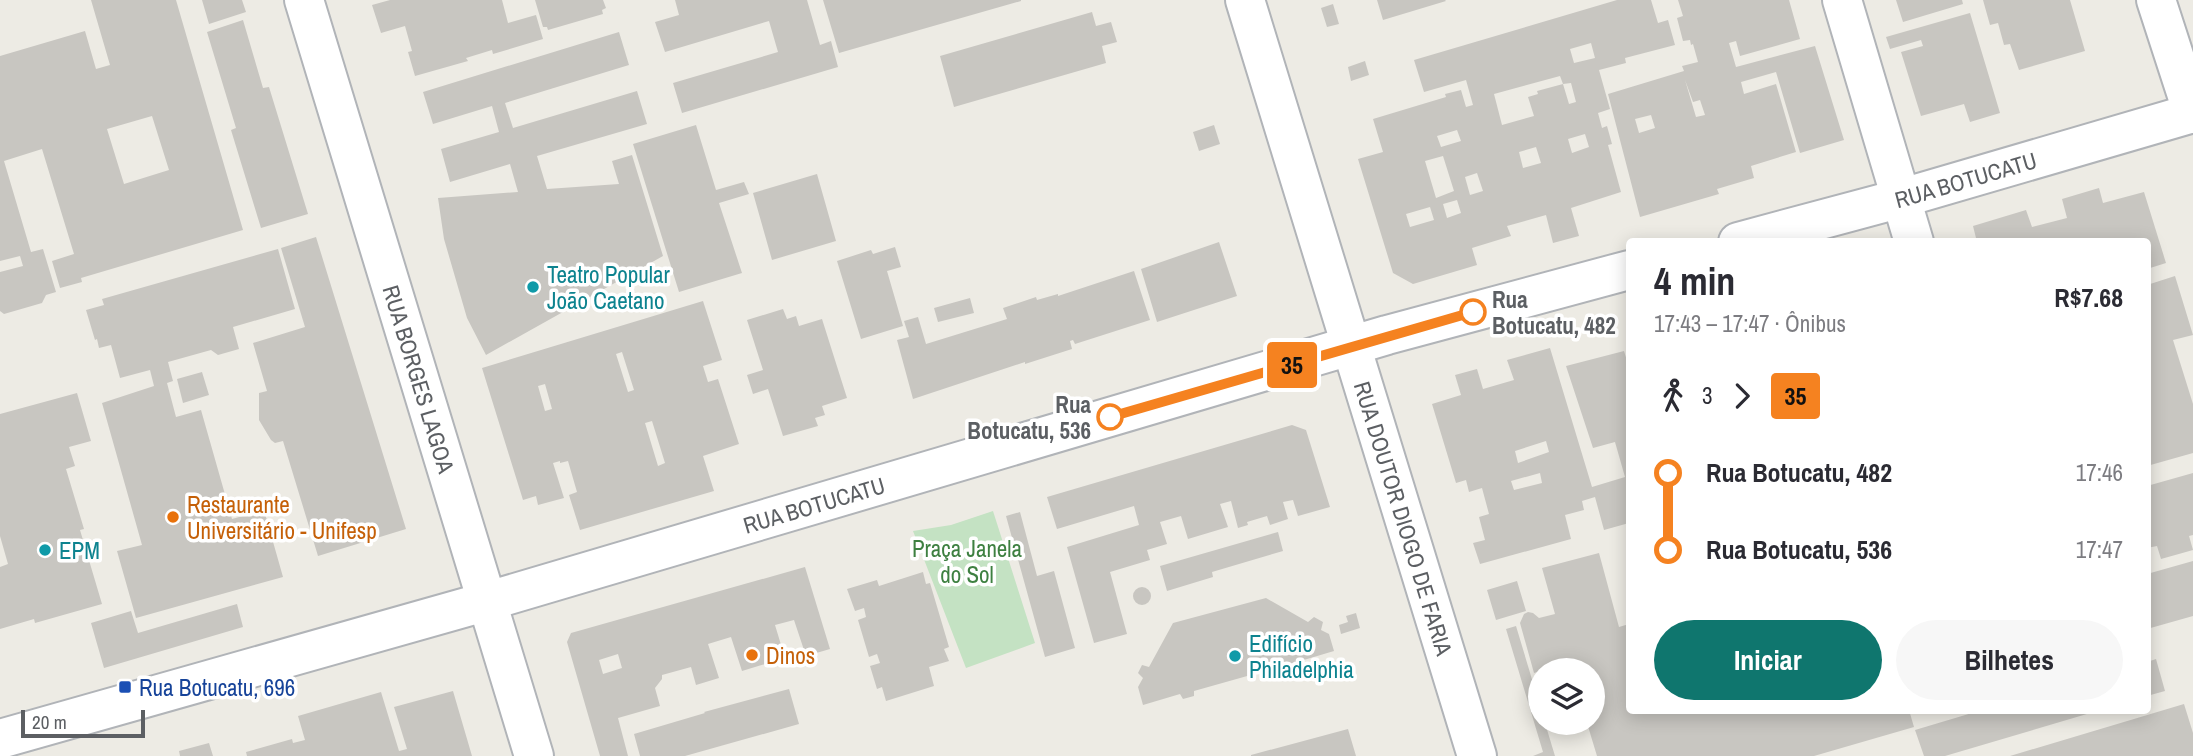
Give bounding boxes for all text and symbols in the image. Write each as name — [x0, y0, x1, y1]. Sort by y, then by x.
street label: RUA BOTUCATU — [1891, 144, 2040, 215]
text: 4 min — [1654, 256, 1735, 307]
place label: Teatro Popular João Caetano — [547, 259, 670, 316]
marker: Teatro Popular João Caetano — [525, 279, 541, 295]
text: R$7.68 — [2054, 280, 2123, 315]
street label: RUA BORGES LAGOA — [376, 281, 463, 477]
place label: Rua Botucatu, 482 — [1492, 284, 1616, 341]
marker: Rua Botucatu, 482 — [1460, 299, 1486, 325]
text: 17:43 – 17:47 · Ônibus — [1654, 308, 1846, 339]
line badge: 35 — [1260, 342, 1324, 388]
text: 35 — [1281, 349, 1303, 381]
street label: RUA DOUTOR DIOGO DE FARIA — [1347, 377, 1461, 659]
icon: walk — [1654, 377, 1692, 415]
icon: forward — [1723, 377, 1761, 415]
text: 3 — [1702, 380, 1713, 411]
text: 35 — [1785, 380, 1806, 412]
place label: Rua Botucatu, 536 — [967, 389, 1091, 446]
marker: Rua Botucatu, 536 — [1097, 404, 1123, 430]
text: Rua Botucatu, 482 — [1706, 455, 1892, 490]
text: 17:46 — [2076, 457, 2123, 488]
street label: RUA BOTUCATU — [739, 469, 889, 540]
place label: Restaurante Universitário - Unifesp — [187, 489, 377, 546]
marker: Restaurante Universitário - Unifesp — [165, 509, 181, 525]
text: Rua Botucatu, 536 — [1706, 532, 1892, 567]
park label: Praça Janela do Sol — [912, 533, 1023, 590]
text: 17:47 — [2076, 534, 2123, 565]
place label: EPM — [59, 535, 100, 566]
marker: EPM — [37, 542, 53, 558]
button: Iniciar — [1654, 620, 1882, 700]
button: Bilhetes — [1896, 620, 2123, 700]
place label: Edifício Philadelphia — [1249, 628, 1354, 685]
place label: Dinos — [766, 640, 815, 671]
marker: Dinos — [744, 647, 760, 663]
marker: Edifício Philadelphia — [1227, 648, 1243, 664]
map controls — [1528, 658, 1605, 735]
button: layers — [1528, 658, 1605, 735]
place label: Rua Botucatu, 696 — [139, 672, 295, 703]
marker: Rua Botucatu, 696 — [117, 679, 133, 695]
scale bar — [21, 707, 145, 739]
text: 20 m — [32, 709, 67, 735]

